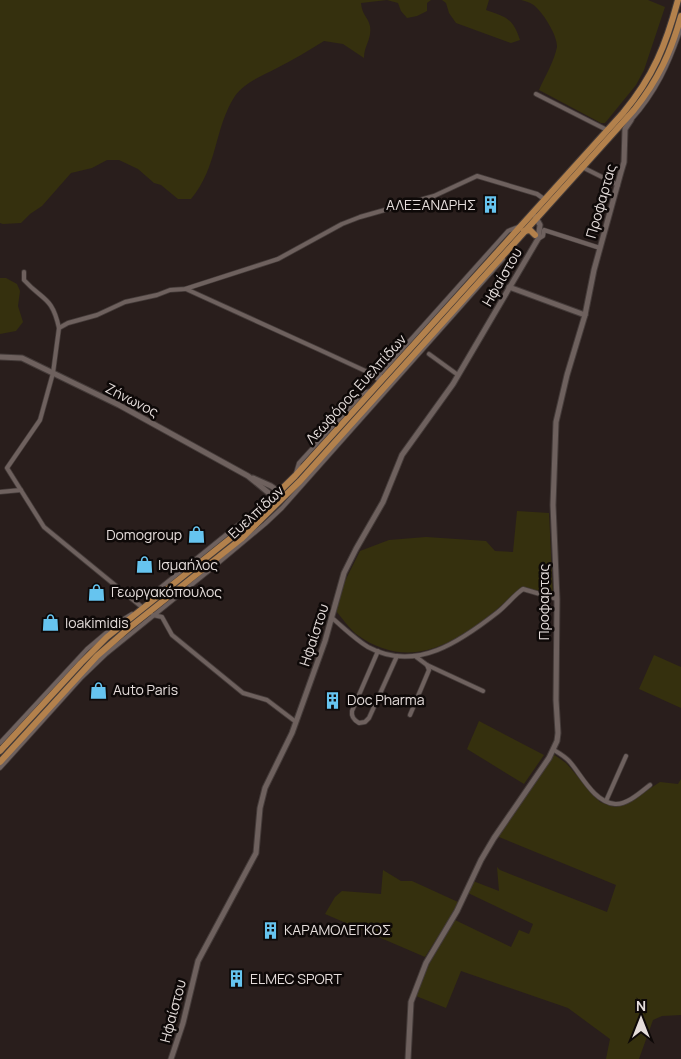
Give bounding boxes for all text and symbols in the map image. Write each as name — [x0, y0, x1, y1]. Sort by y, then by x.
street label: Προφαρτας — [581, 161, 620, 240]
place label: ΑΛΕΞΑΝΔΡΗΣ — [386, 195, 476, 214]
building icon: ΑΛΕΞΑΝΔΡΗΣ — [480, 195, 500, 215]
street label: Ηφαίστου — [477, 244, 526, 309]
street label: Λεωφόρος Ευελπίδων — [301, 330, 410, 448]
street label: Ζήνωνος — [102, 378, 162, 421]
street label: Ευελπίδων — [224, 481, 288, 542]
place label: Domogroup — [106, 525, 182, 544]
shop icon: Domogroup — [186, 525, 206, 545]
shop icon: Ισμαήλος — [134, 555, 154, 575]
place label: Ισμαήλος — [158, 555, 218, 574]
street label: Προφαρτας — [534, 563, 553, 640]
shop icon: Γεωργακόπουλος — [87, 582, 107, 602]
place label: Γεωργακόπουλος — [111, 582, 222, 601]
street label: Ηφαίστου — [295, 601, 333, 668]
shop icon: Ioakimidis — [41, 613, 61, 633]
place label: Ioakimidis — [65, 613, 129, 632]
shop icon: Auto Paris — [89, 680, 109, 700]
place label: Auto Paris — [113, 680, 178, 699]
building icon: Doc Pharma — [323, 690, 343, 710]
place label: Doc Pharma — [347, 690, 424, 709]
building icon: ΚΑΡΑΜΟΛΕΓΚΟΣ — [260, 920, 280, 940]
place label: ΚΑΡΑΜΟΛΕΓΚΟΣ — [284, 920, 391, 939]
building icon: ELMEC SPORT — [226, 969, 246, 989]
place label: ELMEC SPORT — [250, 969, 342, 988]
street label: Ηφαίστου — [155, 977, 190, 1044]
north arrow — [616, 994, 666, 1044]
text: N — [636, 996, 646, 1015]

